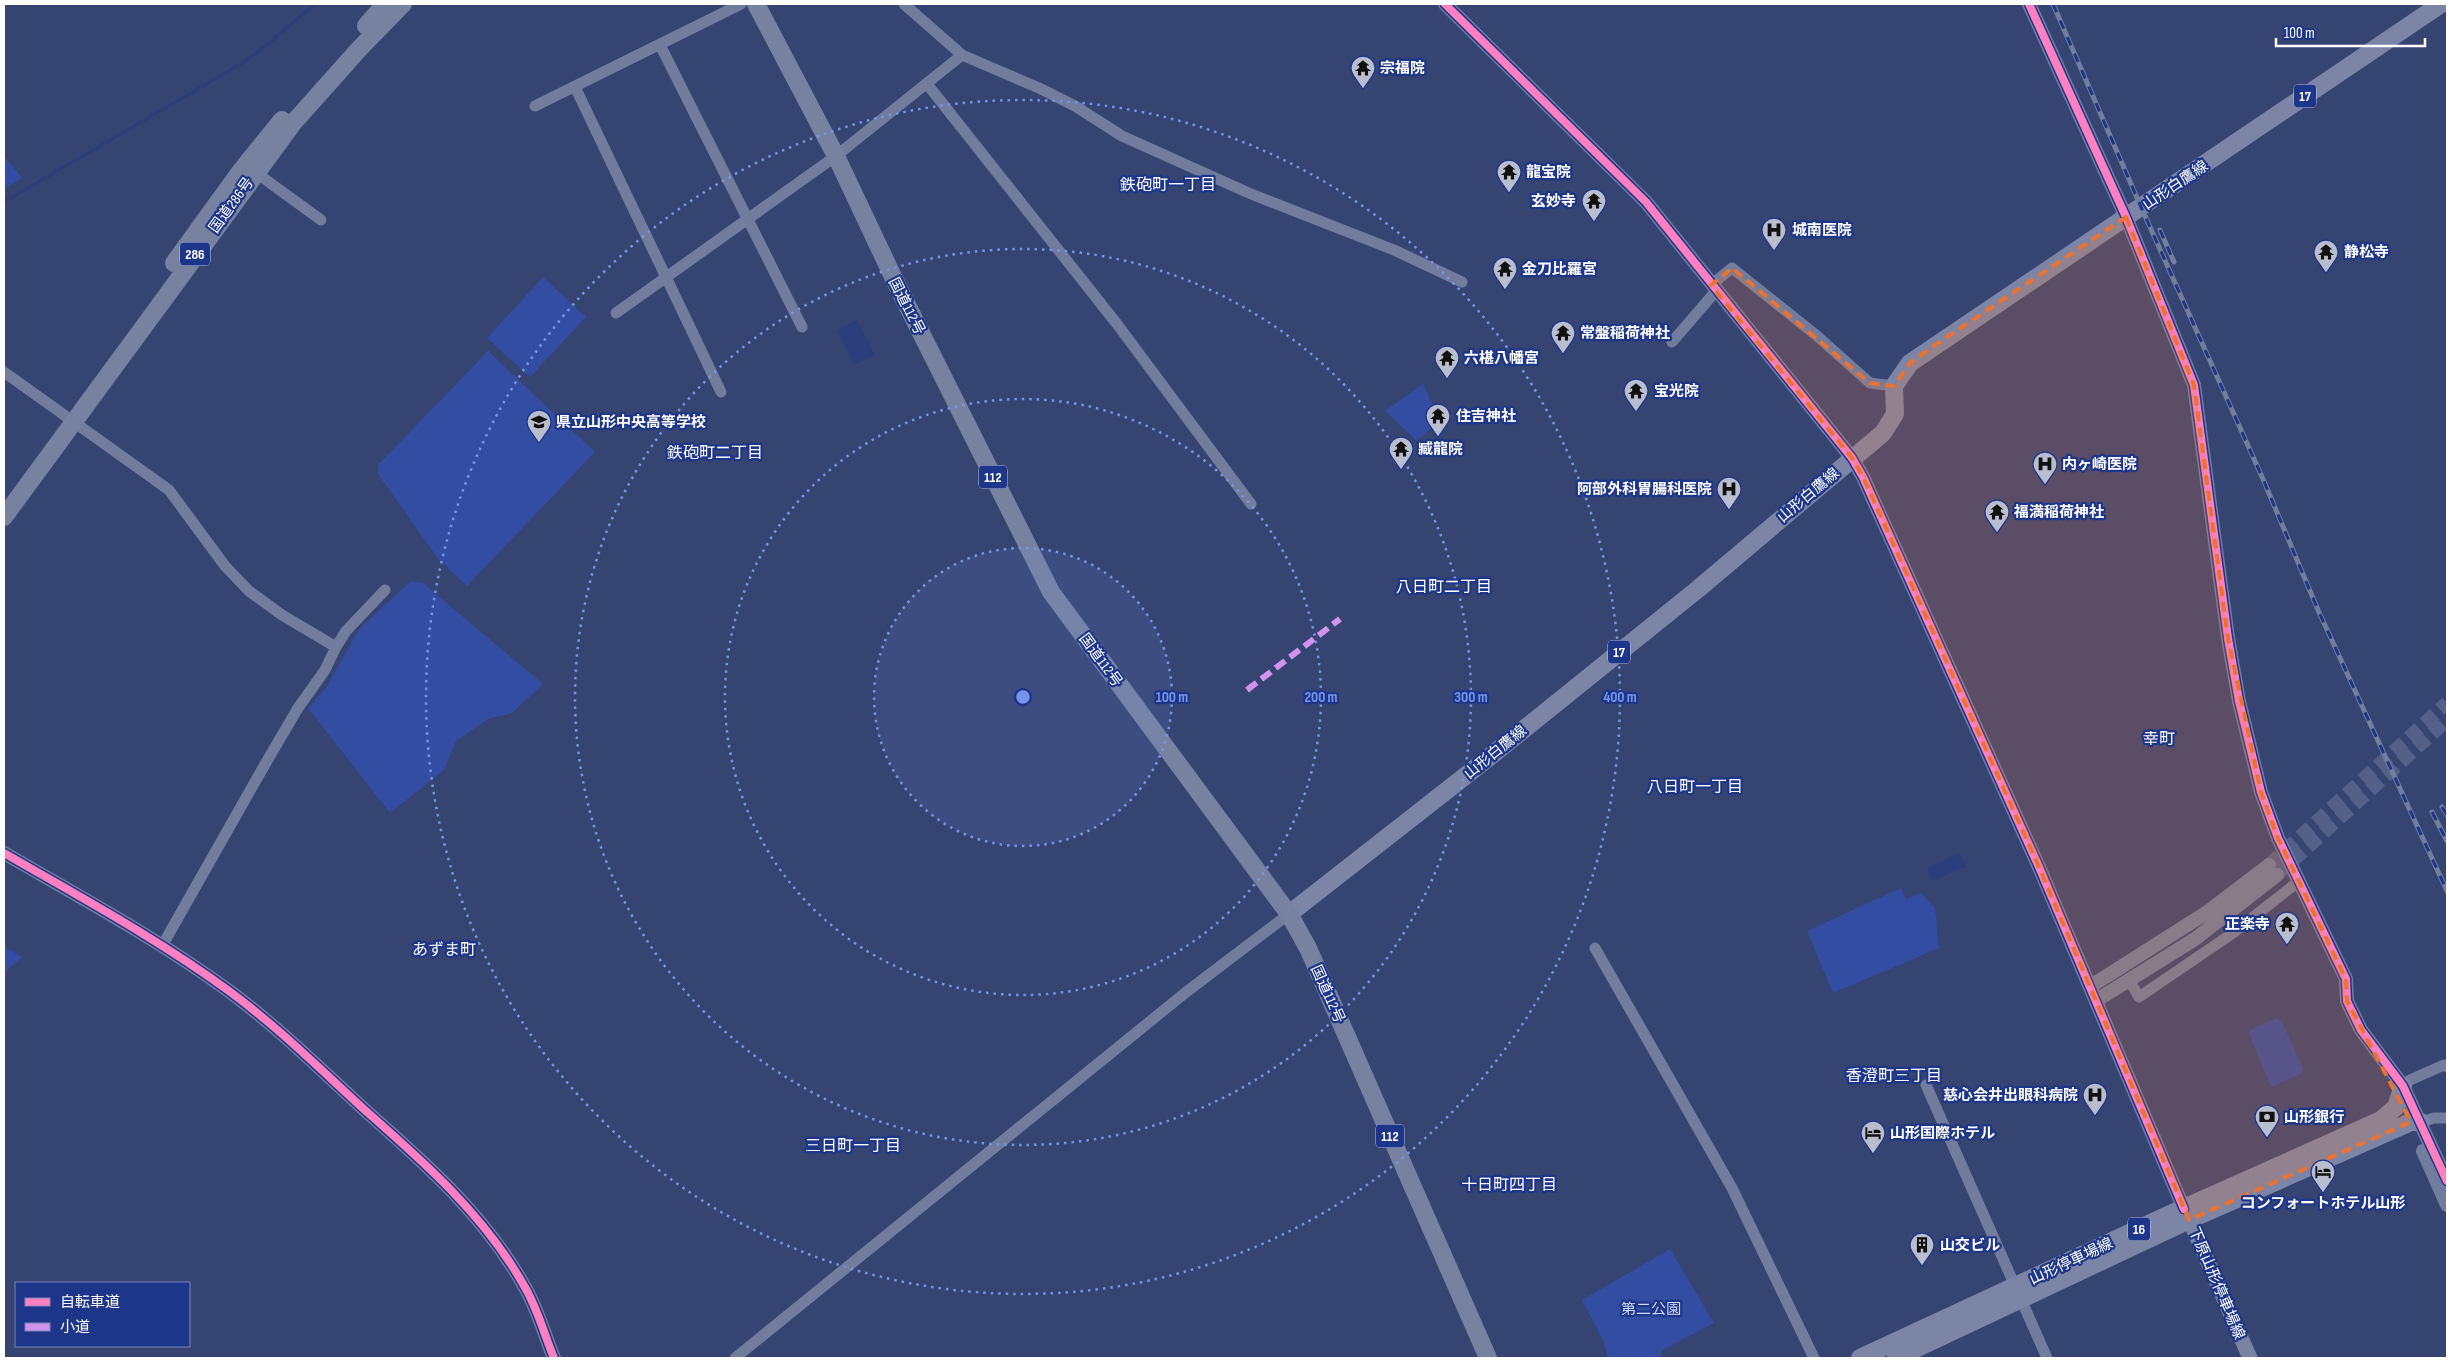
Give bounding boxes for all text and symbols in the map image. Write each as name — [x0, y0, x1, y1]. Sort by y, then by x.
scale bar — [2276, 15, 2425, 47]
text: 100 m — [2284, 24, 2315, 43]
temple icon: 宗福院 — [1350, 55, 1376, 89]
place label: 宗福院 — [1380, 59, 1425, 78]
road number: 17 — [2294, 84, 2316, 108]
street label: 山形白鷹線 — [2139, 157, 2212, 214]
temple icon: 龍宝院 — [1496, 159, 1522, 193]
place label: 龍宝院 — [1526, 163, 1571, 182]
street label: 国道286号 — [205, 174, 258, 237]
district label: 鉄砲町一丁目 — [1120, 176, 1216, 195]
temple icon: 玄妙寺 — [1581, 188, 1607, 222]
place label: 玄妙寺 — [1531, 192, 1576, 211]
hospital icon: 城南医院 — [1761, 217, 1787, 251]
place label: 城南医院 — [1792, 221, 1852, 240]
temple icon: 静松寺 — [2313, 239, 2339, 273]
road number: 286 — [180, 242, 210, 266]
place label: 静松寺 — [2344, 243, 2389, 262]
temple icon: 金刀比羅宮 — [1492, 256, 1518, 290]
place label: 金刀比羅宮 — [1522, 260, 1597, 279]
street label: 国道112号 — [884, 274, 929, 338]
temple icon: 常盤稲荷神社 — [1550, 320, 1576, 354]
place label: 常盤稲荷神社 — [1580, 324, 1670, 343]
temple icon: 六椹八幡宮 — [1434, 345, 1460, 379]
place label: 六椹八幡宮 — [1464, 349, 1539, 368]
temple icon: 宝光院 — [1623, 378, 1649, 412]
place label: 宝光院 — [1654, 382, 1699, 401]
temple icon: 住吉神社 — [1425, 403, 1451, 437]
place label: 住吉神社 — [1456, 407, 1516, 426]
school or university icon: 県立山形中央高等学校 — [526, 409, 552, 443]
place label: 県立山形中央高等学校 — [556, 413, 706, 432]
temple icon: 臧龍院 — [1388, 436, 1414, 470]
place label: 臧龍院 — [1418, 440, 1463, 459]
district label: 鉄砲町二丁目 — [667, 444, 763, 463]
hospital icon: 内ヶ崎医院 — [2032, 451, 2058, 485]
place label: 内ヶ崎医院 — [2062, 455, 2137, 474]
street label: 山形白鷹線 — [1773, 464, 1843, 527]
road number: 112 — [979, 466, 1007, 488]
hospital icon: 阿部外科胃腸科医院 — [1716, 476, 1742, 510]
place label: 阿部外科胃腸科医院 — [1577, 480, 1712, 499]
temple icon: 福満稲荷神社 — [1984, 499, 2010, 533]
place label: 福満稲荷神社 — [2013, 503, 2104, 522]
district label: 八日町二丁目 — [1396, 578, 1492, 597]
street label: 国道112号 — [1075, 630, 1126, 691]
road number: 17 — [1608, 640, 1630, 664]
centre of rings — [1014, 688, 1032, 706]
text: 100 m — [1156, 688, 1188, 707]
text: 200 m — [1304, 688, 1338, 707]
text: 300 m — [1454, 688, 1488, 707]
text: 400 m — [1603, 688, 1637, 707]
street label: 山形白鷹線 — [1460, 721, 1530, 783]
district label: 幸町 — [2143, 730, 2175, 749]
district label: 八日町一丁目 — [1647, 778, 1743, 797]
temple icon: 正楽寺 — [2274, 911, 2300, 945]
place label: 正楽寺 — [2225, 915, 2270, 934]
district label: あずま町 — [412, 941, 476, 960]
street label: 国道112号 — [1306, 962, 1349, 1026]
district label: 香澄町三丁目 — [1846, 1067, 1942, 1086]
hospital icon: 慈心会井出眼科病院 — [2082, 1082, 2108, 1116]
place label: 慈心会井出眼科病院 — [1943, 1086, 2078, 1105]
bank icon: 山形銀行 — [2254, 1104, 2280, 1138]
place label: 山形銀行 — [2284, 1108, 2344, 1127]
hotel icon: 山形国際ホテル — [1860, 1120, 1886, 1154]
road number: 112 — [1376, 1124, 1404, 1148]
place label: 山形国際ホテル — [1890, 1124, 1995, 1143]
district label: 三日町一丁目 — [805, 1137, 901, 1156]
hotel icon: コンフォートホテル山形 — [2310, 1159, 2336, 1193]
district label: 十日町四丁目 — [1461, 1176, 1557, 1195]
place label: コンフォートホテル山形 — [2241, 1194, 2405, 1213]
road number: 16 — [2128, 1218, 2150, 1240]
street label: 下原山形停車場線 — [2184, 1224, 2249, 1342]
building icon: 山交ビル — [1909, 1232, 1935, 1266]
street label: 山形停車場線 — [2026, 1234, 2116, 1289]
place label: 山交ビル — [1940, 1236, 2000, 1255]
legend — [15, 1282, 190, 1347]
text: 自転車道 — [60, 1293, 120, 1312]
park label: 第二公園 — [1621, 1300, 1681, 1319]
text: 小道 — [60, 1318, 90, 1337]

